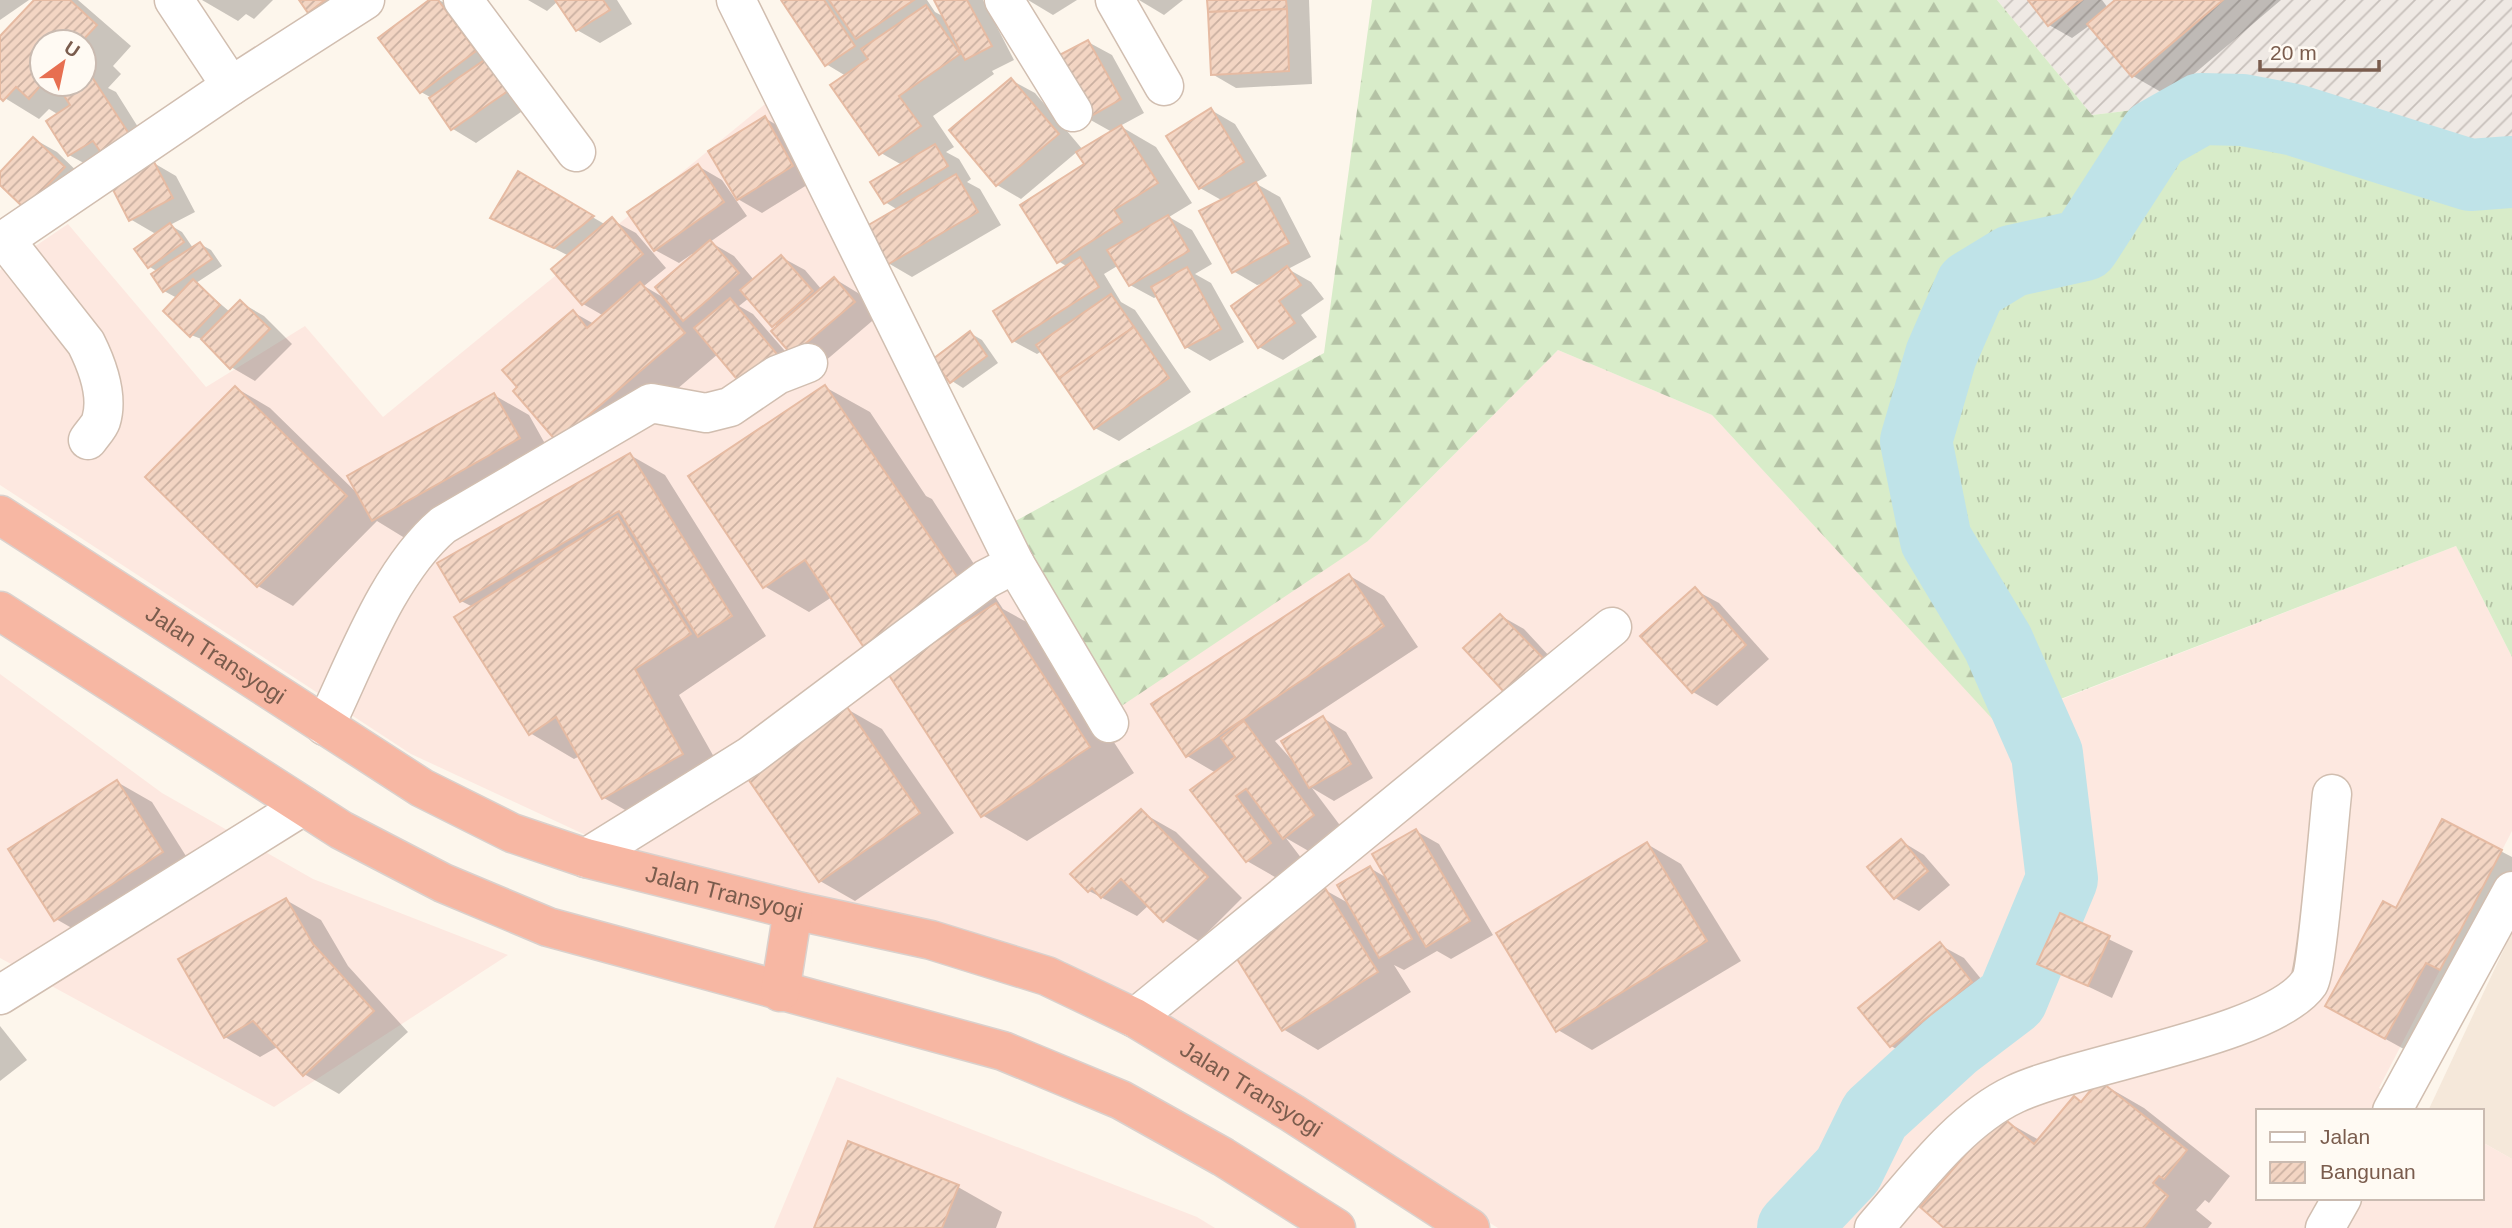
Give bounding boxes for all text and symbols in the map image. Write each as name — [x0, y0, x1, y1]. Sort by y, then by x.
north arrow — [28, 28, 98, 98]
scale bar — [2260, 28, 2379, 72]
text: U — [61, 37, 83, 62]
text: 20 m — [2270, 41, 2317, 64]
street label: Jalan Transyogi — [141, 600, 291, 709]
street label: Jalan Transyogi — [643, 861, 805, 925]
street label: Jalan Transyogi — [1176, 1036, 1327, 1142]
legend — [2256, 1109, 2484, 1200]
text: Jalan — [2320, 1125, 2370, 1148]
text: Bangunan — [2320, 1160, 2416, 1183]

